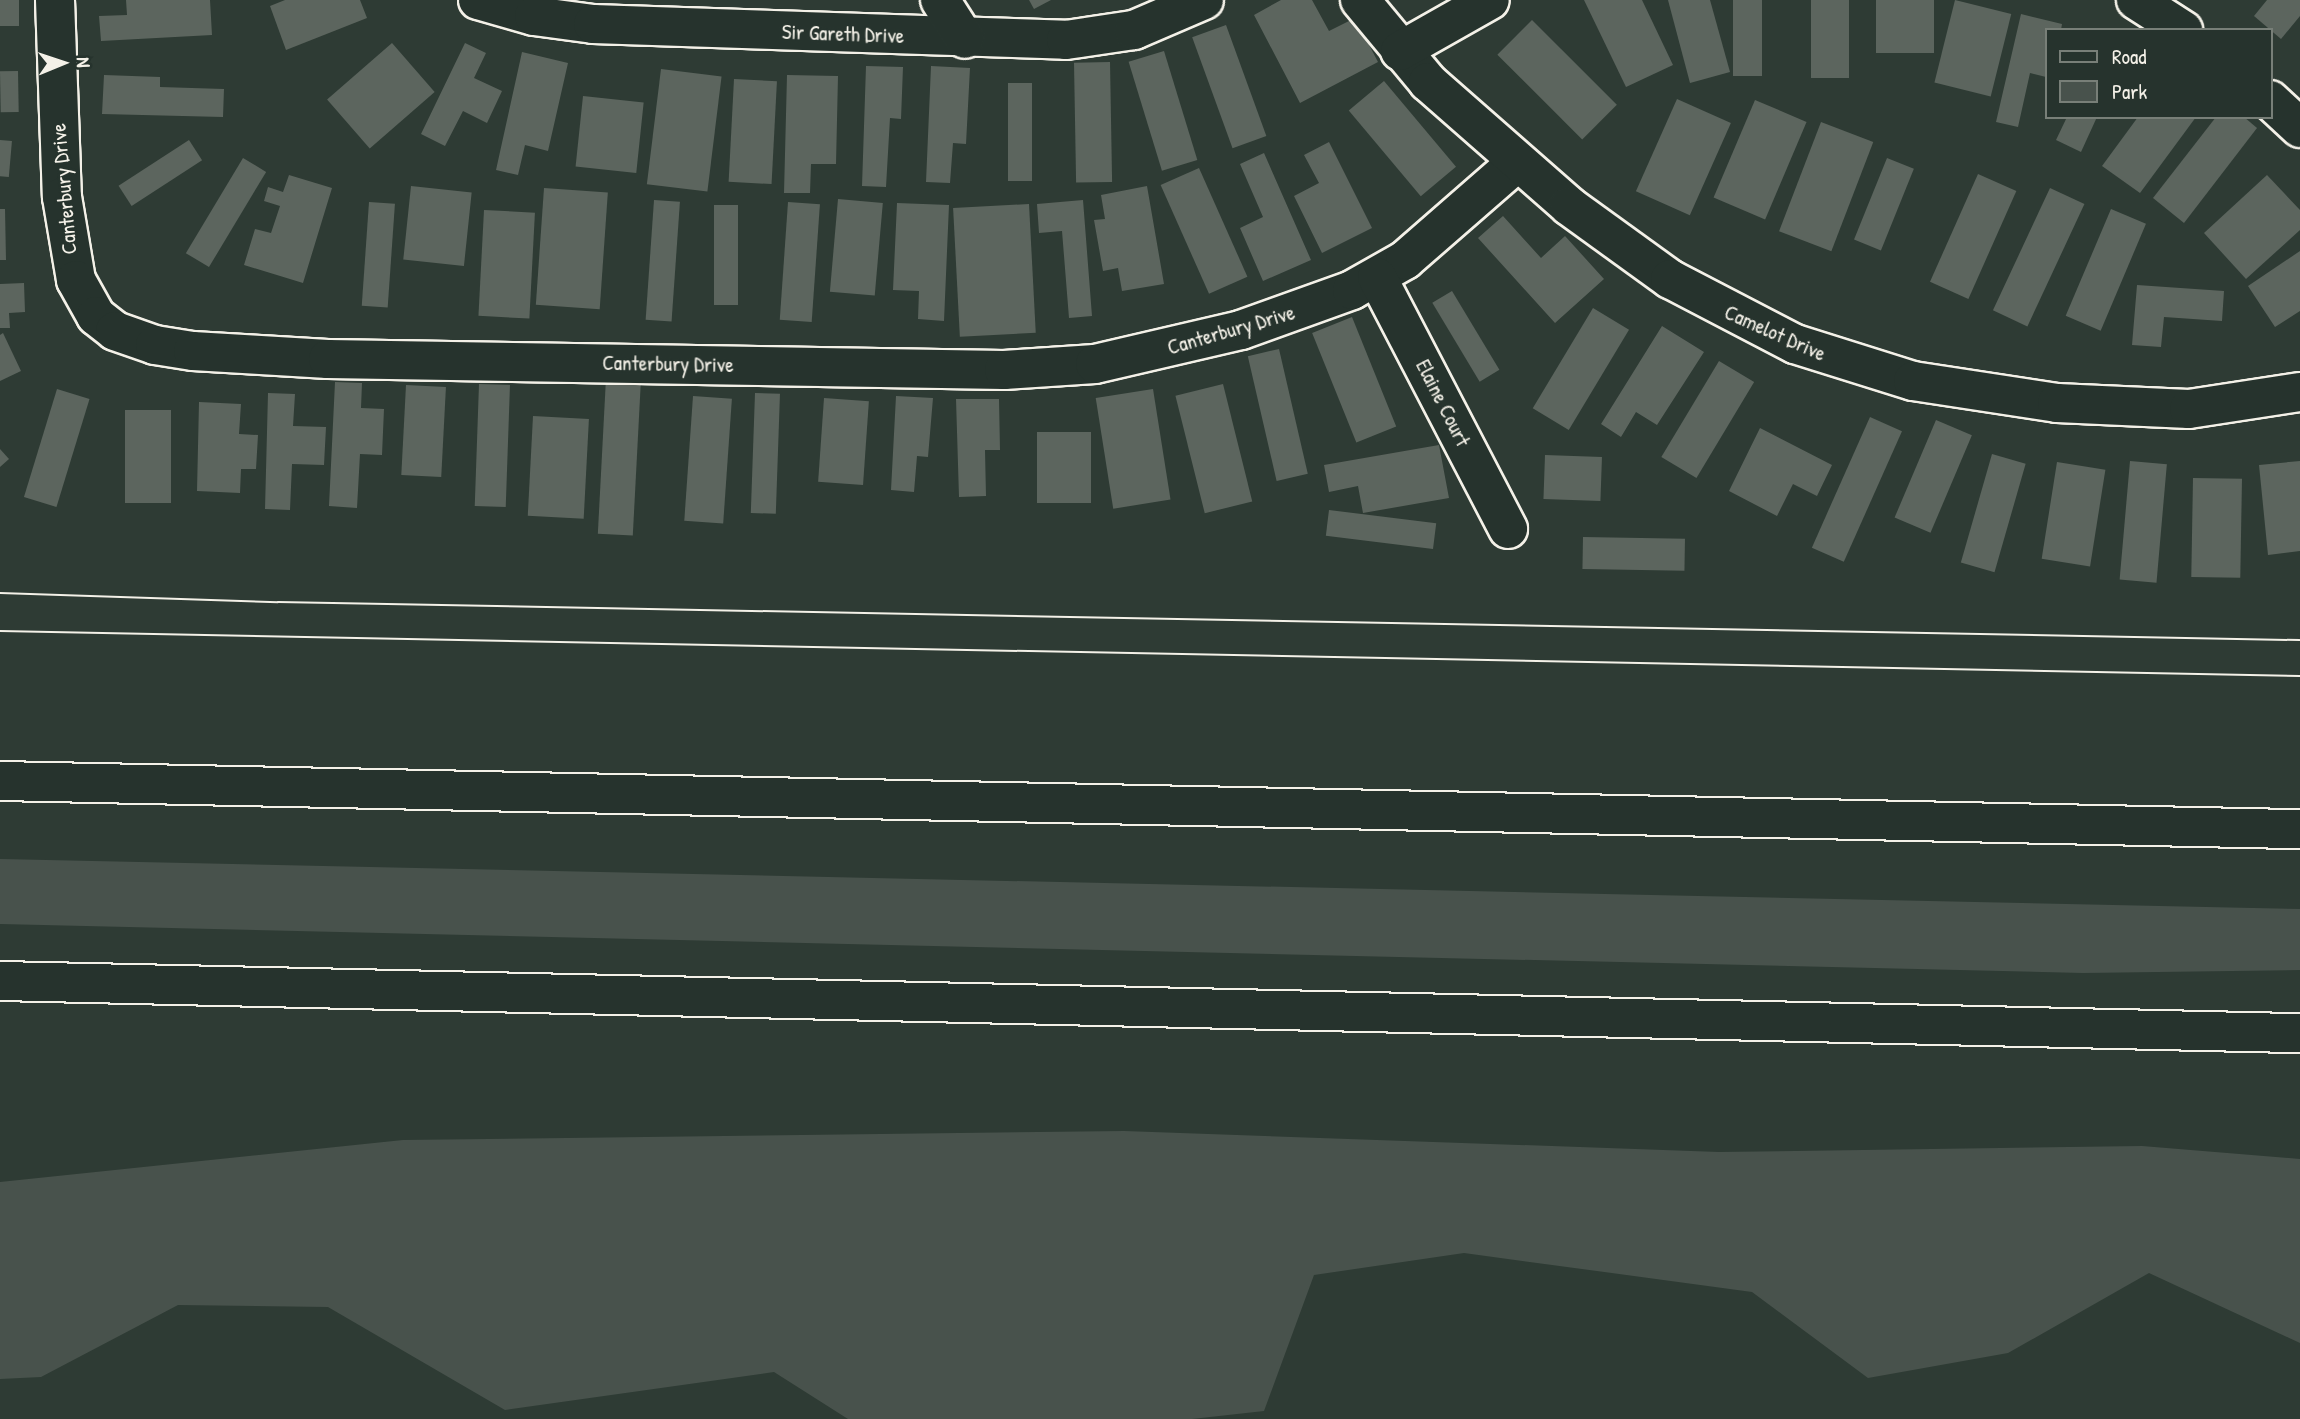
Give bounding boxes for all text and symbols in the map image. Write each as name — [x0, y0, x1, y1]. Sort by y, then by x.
street label: Sir Gareth Drive — [781, 19, 905, 49]
north arrow — [28, 28, 98, 98]
legend — [2044, 28, 2272, 119]
text: Road — [2112, 42, 2146, 71]
text: N — [71, 57, 97, 68]
text: Park — [2112, 77, 2147, 106]
street label: Canterbury Drive — [46, 123, 82, 255]
street label: Canterbury Drive — [1164, 300, 1298, 360]
street label: Camelot Drive — [1721, 300, 1829, 366]
street label: Canterbury Drive — [602, 350, 734, 378]
street label: Elaine Court — [1410, 355, 1476, 451]

